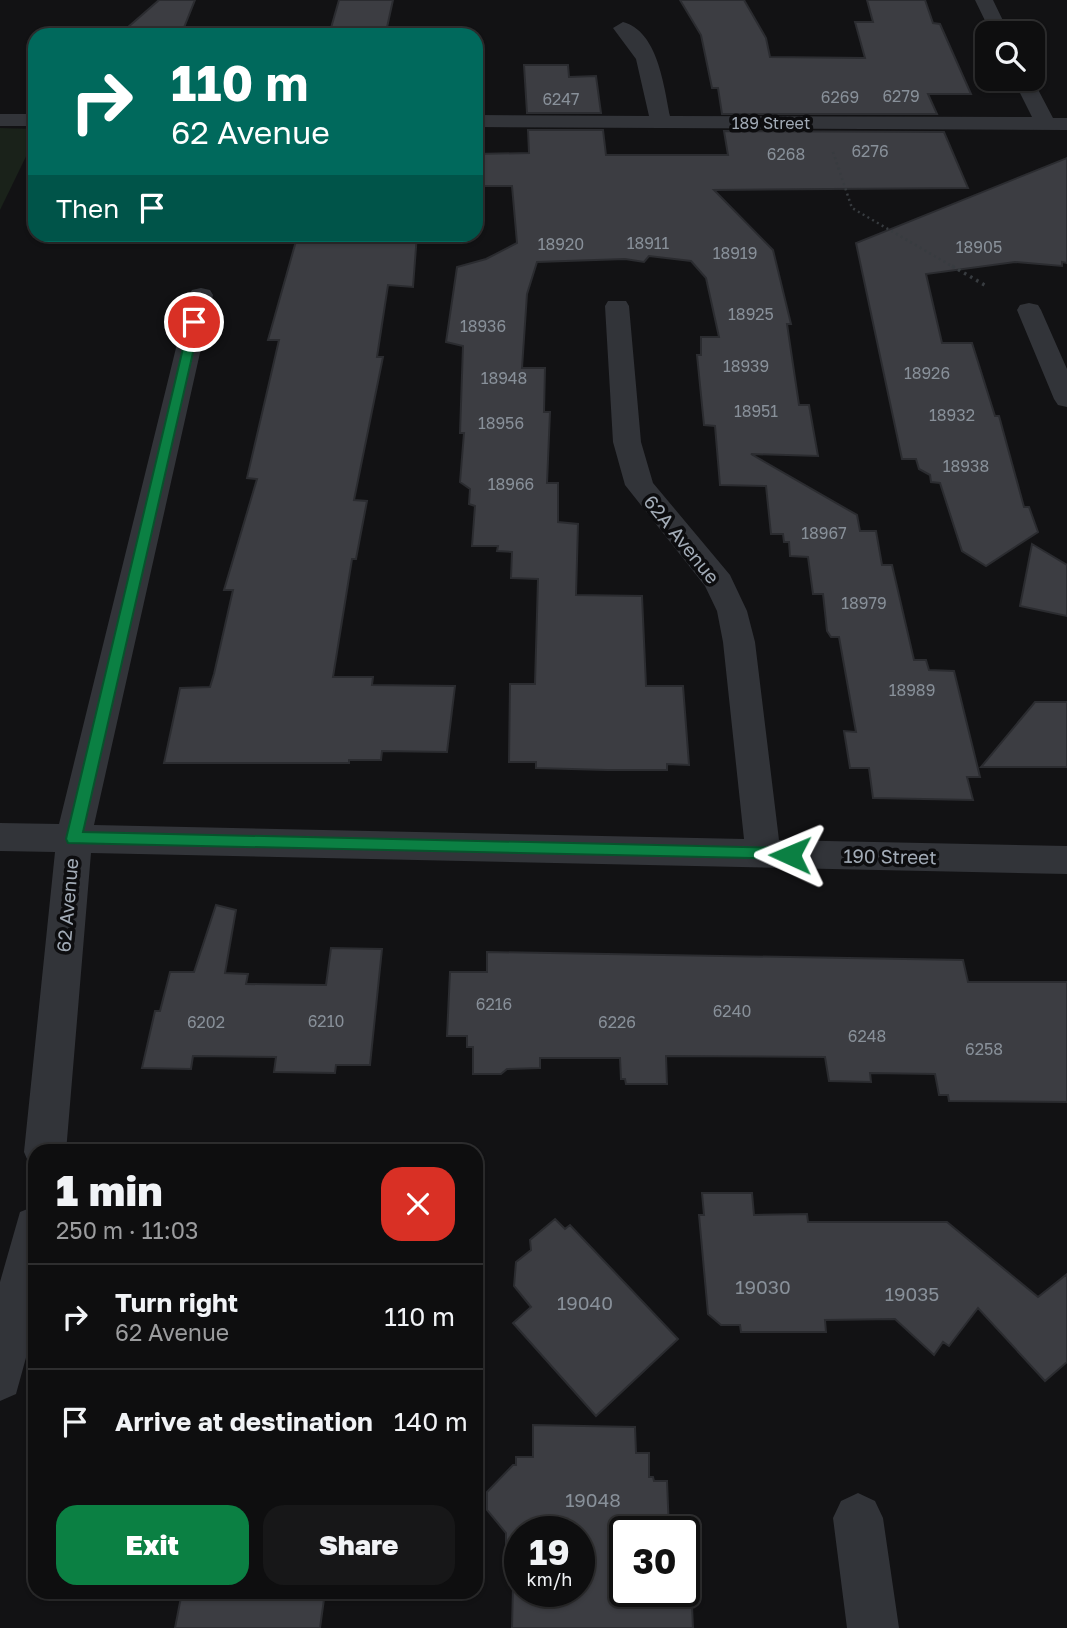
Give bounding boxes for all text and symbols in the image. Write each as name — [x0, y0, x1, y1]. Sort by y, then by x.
map controls — [975, 21, 1045, 91]
button: search — [975, 21, 1045, 91]
text: 110 m — [171, 53, 308, 112]
icon: right — [56, 56, 147, 147]
house number: 6279 — [882, 86, 920, 106]
house number: 6269 — [821, 87, 859, 107]
house number: 6247 — [542, 89, 580, 109]
text: 62 Avenue — [171, 113, 330, 151]
street label: 189 Street — [732, 113, 810, 133]
house number: 6276 — [851, 141, 889, 161]
house number: 6268 — [767, 144, 805, 164]
icon: arrive — [133, 189, 171, 227]
text: Then — [56, 193, 119, 224]
house number: 18911 — [627, 233, 670, 253]
house number: 18920 — [538, 234, 584, 254]
house number: 18905 — [956, 237, 1002, 257]
house number: 18919 — [713, 243, 757, 263]
pin — [164, 292, 224, 352]
icon: arrive — [175, 303, 213, 341]
house number: 18925 — [728, 304, 774, 324]
house number: 18936 — [460, 316, 506, 336]
house number: 18939 — [723, 356, 769, 376]
house number: 18926 — [904, 363, 950, 383]
house number: 18948 — [481, 368, 527, 388]
house number: 18951 — [734, 401, 778, 421]
house number: 18932 — [929, 405, 975, 425]
house number: 18956 — [478, 413, 524, 433]
house number: 18938 — [943, 456, 989, 476]
house number: 18966 — [488, 474, 534, 494]
street label: 62A Avenue — [639, 490, 725, 588]
house number: 18967 — [801, 523, 847, 543]
house number: 18979 — [841, 593, 887, 613]
house number: 18989 — [889, 680, 935, 700]
position arrow — [753, 818, 827, 892]
street label: 190 Street — [843, 844, 937, 868]
street label: 62 Avenue — [51, 857, 83, 953]
house number: 6216 — [476, 994, 512, 1014]
house number: 6240 — [713, 1001, 751, 1021]
house number: 6210 — [308, 1011, 344, 1031]
house number: 6202 — [187, 1012, 225, 1032]
house number: 6226 — [598, 1012, 636, 1032]
house number: 6248 — [848, 1026, 886, 1046]
house number: 6258 — [965, 1039, 1003, 1059]
text: 1 min — [56, 1165, 163, 1215]
button: close — [381, 1167, 455, 1241]
text: 250 m · 11:03 — [56, 1216, 198, 1244]
house number: 19030 — [735, 1275, 791, 1298]
house number: 19035 — [885, 1282, 939, 1305]
text: Turn right — [115, 1287, 238, 1318]
house number: 19040 — [557, 1291, 613, 1314]
icon: right — [56, 1298, 94, 1336]
text: 110 m — [384, 1301, 455, 1332]
text: 62 Avenue — [115, 1318, 229, 1346]
icon: arrive — [56, 1403, 94, 1441]
text: Arrive at destination — [115, 1406, 373, 1437]
text: 140 m — [394, 1406, 468, 1437]
house number: 19048 — [565, 1488, 621, 1511]
button: Exit — [56, 1505, 249, 1585]
button: Share — [263, 1505, 455, 1585]
speed limit sign: 30 — [609, 1516, 700, 1607]
text: 19 — [529, 1531, 570, 1573]
text: km/h — [527, 1568, 572, 1590]

